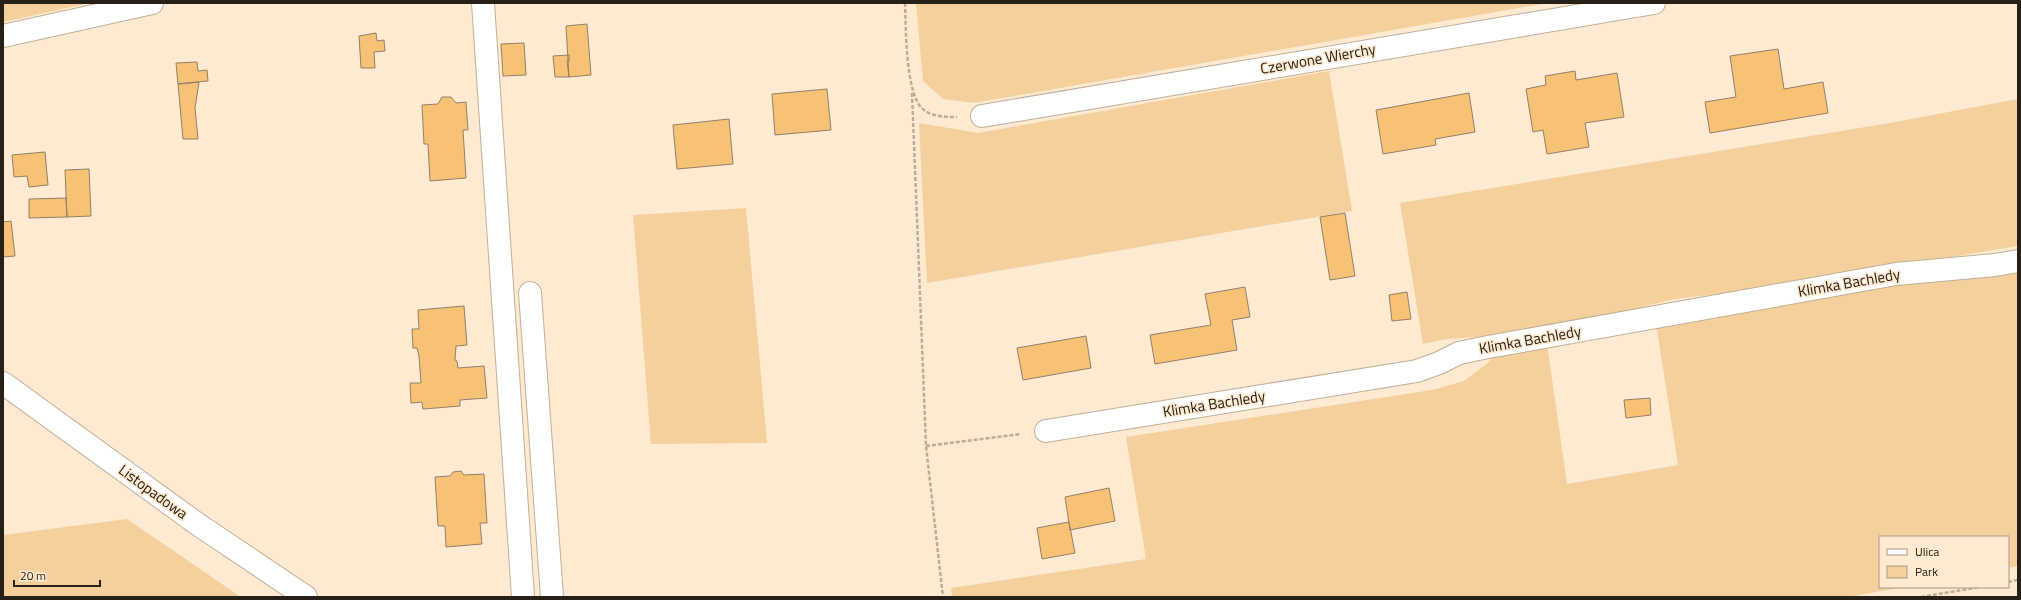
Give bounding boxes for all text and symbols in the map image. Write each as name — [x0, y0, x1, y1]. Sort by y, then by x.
street label: Czerwone Wierchy — [1258, 37, 1377, 80]
street label: Klimka Bachledy — [1796, 262, 1902, 303]
street label: Klimka Bachledy — [1477, 319, 1583, 360]
street label: Klimka Bachledy — [1161, 384, 1267, 423]
street label: Listopadowa — [114, 459, 193, 525]
legend — [1879, 536, 2009, 588]
text: Ulica — [1915, 542, 1939, 561]
scale bar — [14, 562, 100, 588]
text: Park — [1915, 562, 1938, 581]
text: 20 m — [20, 566, 46, 585]

